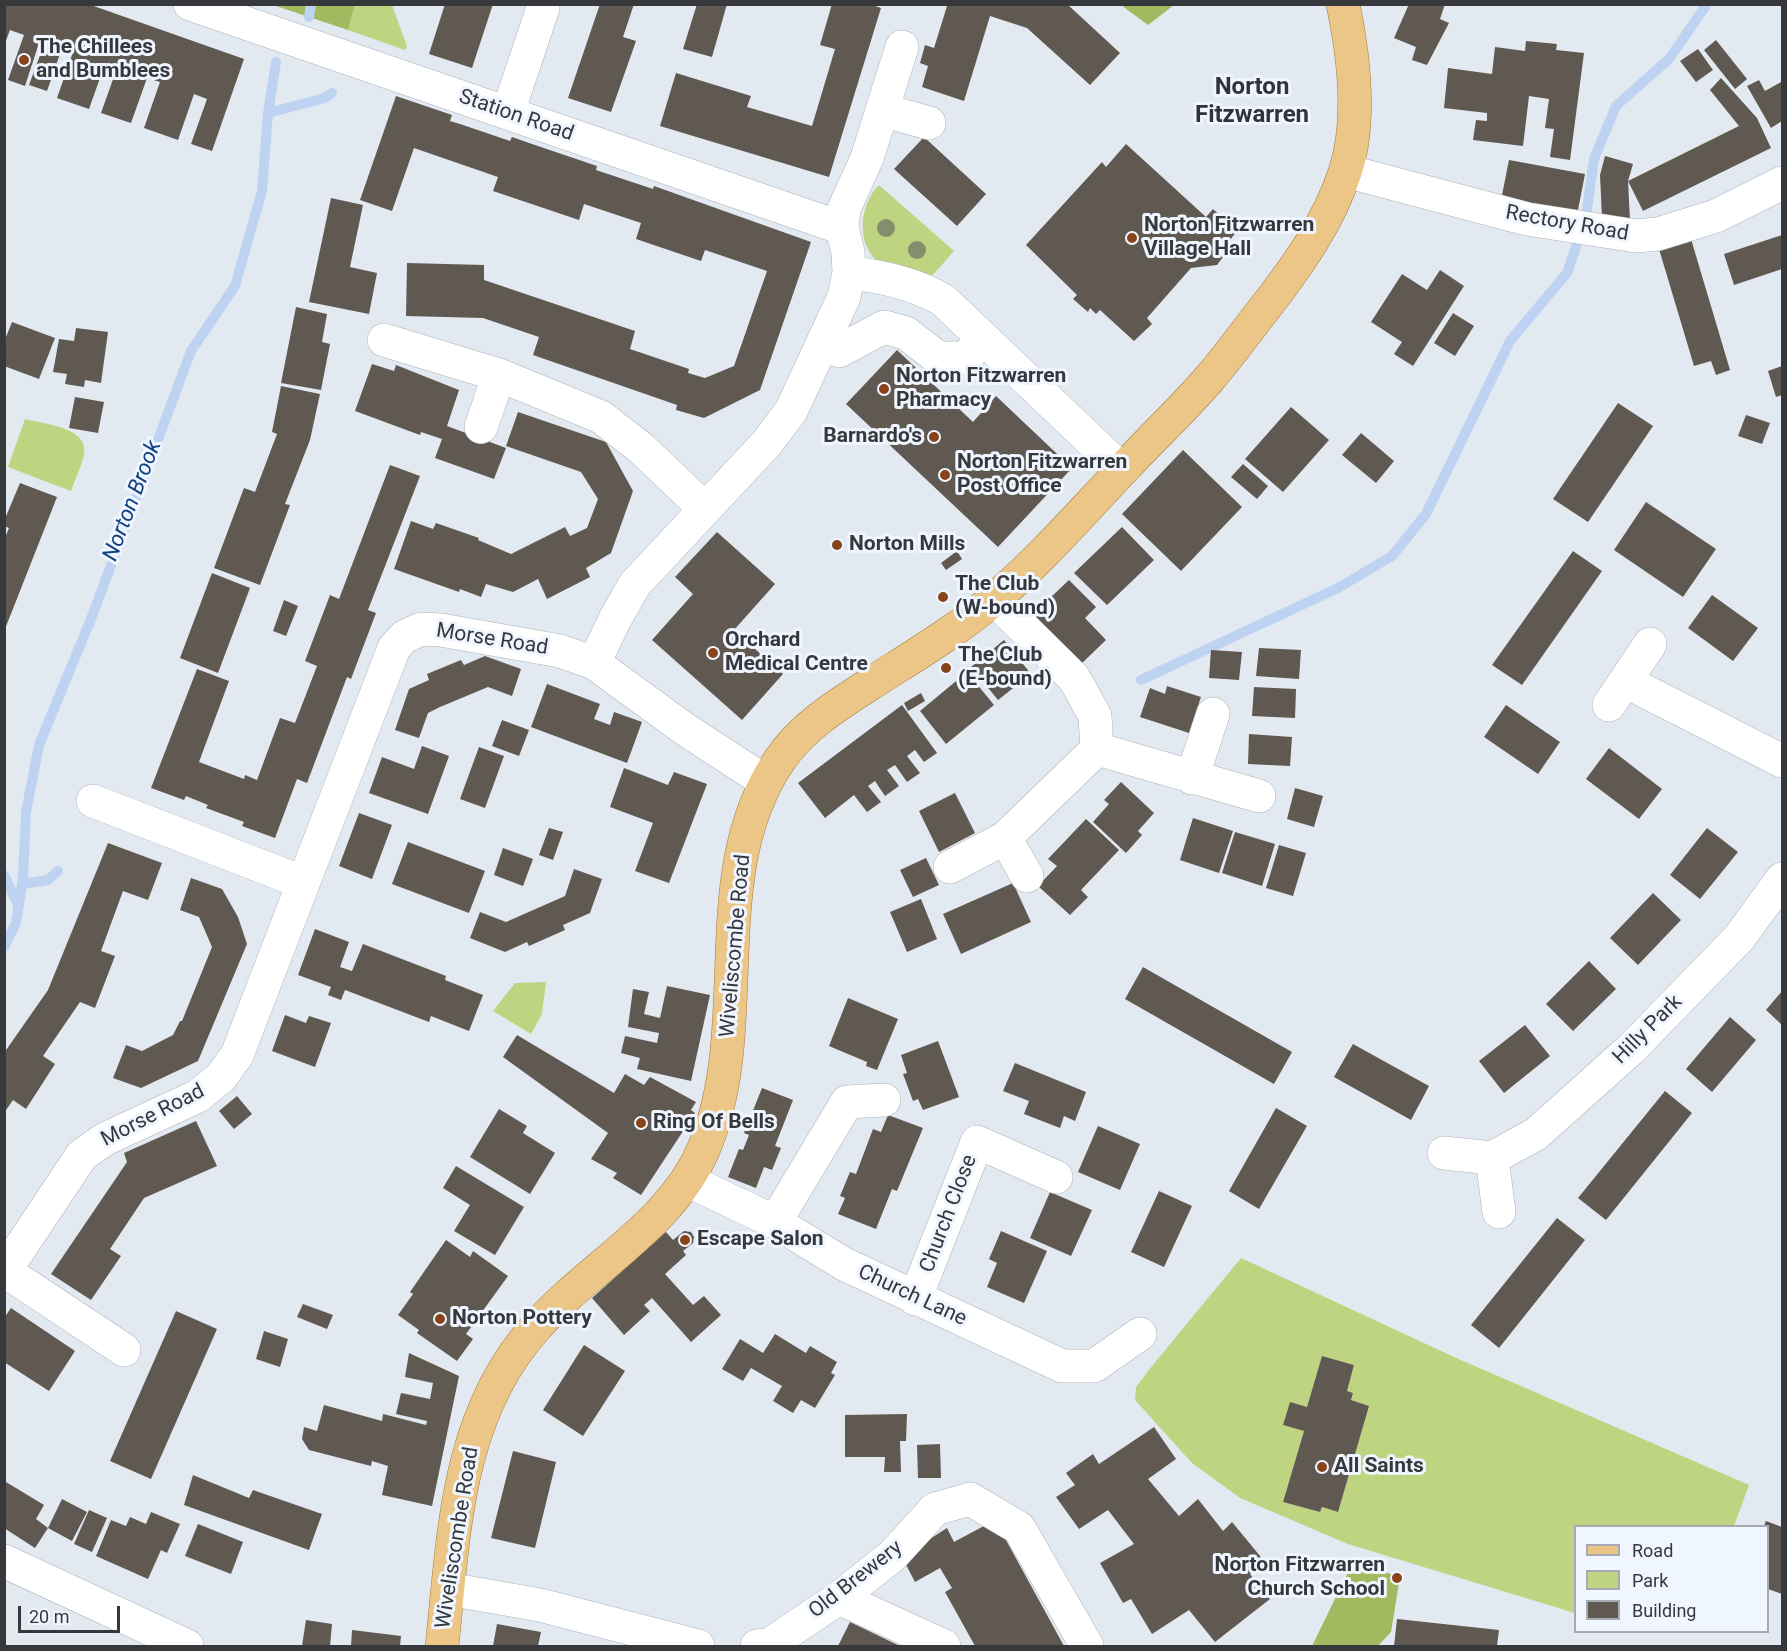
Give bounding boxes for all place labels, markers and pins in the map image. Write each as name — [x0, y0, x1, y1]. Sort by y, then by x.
place label: The Chillees and Bumblees — [36, 35, 170, 85]
marker: The Chillees and Bumblees — [17, 53, 31, 67]
place label: Norton Fitzwarren Village Hall — [1144, 213, 1314, 263]
marker: Norton Fitzwarren Village Hall — [1125, 231, 1139, 245]
place label: Norton Fitzwarren Pharmacy — [896, 364, 1066, 414]
marker: Norton Fitzwarren Pharmacy — [877, 382, 891, 396]
place label: Barnardo's — [823, 424, 922, 450]
marker: Barnardo's — [927, 430, 941, 444]
place label: Norton Fitzwarren Post Office — [957, 450, 1127, 500]
marker: Norton Fitzwarren Post Office — [938, 468, 952, 482]
place label: Norton Mills — [849, 532, 965, 558]
marker: Norton Mills — [830, 538, 844, 552]
place label: The Club (W-bound) — [955, 572, 1055, 622]
marker: The Club (W-bound) — [936, 590, 950, 604]
place label: Orchard Medical Centre — [725, 628, 868, 678]
place label: The Club (E-bound) — [958, 643, 1052, 693]
marker: Orchard Medical Centre — [706, 646, 720, 660]
marker: The Club (E-bound) — [939, 661, 953, 675]
place label: Ring Of Bells — [653, 1110, 775, 1136]
marker: Ring Of Bells — [634, 1116, 648, 1130]
place label: Escape Salon — [697, 1227, 824, 1253]
marker: Escape Salon — [678, 1233, 692, 1247]
place label: Norton Pottery — [452, 1306, 592, 1332]
marker: Norton Pottery — [433, 1312, 447, 1326]
place label: All Saints — [1334, 1454, 1424, 1480]
marker: All Saints — [1315, 1460, 1329, 1474]
place label: Norton Fitzwarren Church School — [1215, 1553, 1385, 1603]
marker: Norton Fitzwarren Church School — [1390, 1571, 1404, 1585]

